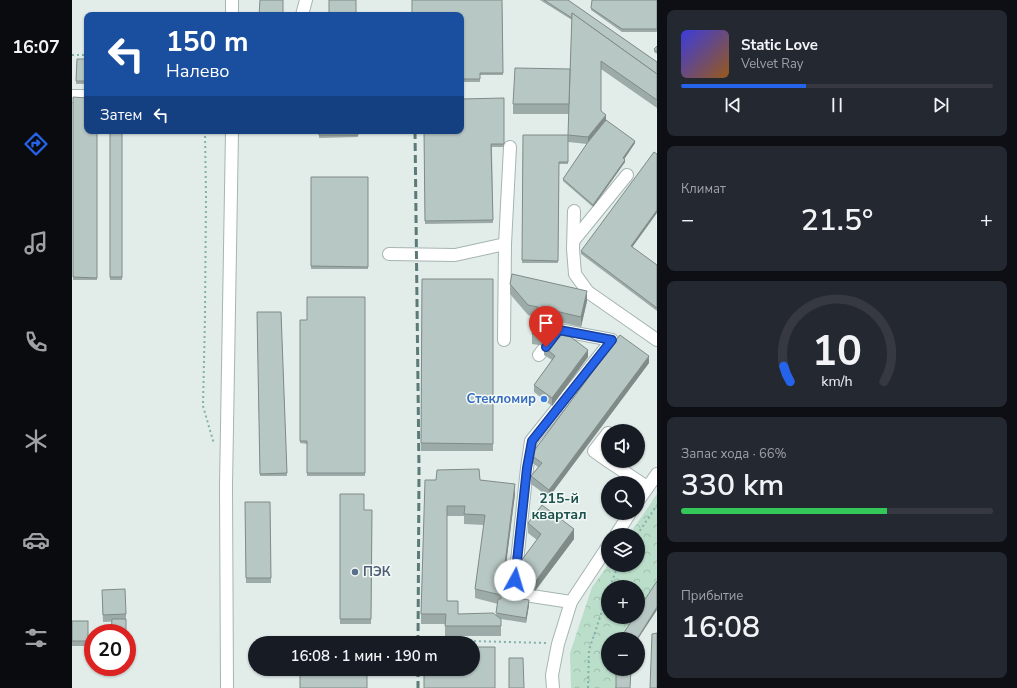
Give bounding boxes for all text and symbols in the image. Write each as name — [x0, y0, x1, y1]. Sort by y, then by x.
text: 150 m — [166, 23, 249, 61]
icon: left — [100, 28, 152, 80]
text: 16:07 — [12, 35, 60, 59]
text: Static Love — [741, 35, 818, 55]
text: Velvet Ray — [741, 55, 803, 73]
text: Налево — [166, 59, 230, 83]
icon: previous — [722, 94, 744, 116]
icon: pause — [826, 94, 848, 116]
icon: next — [930, 94, 952, 116]
icon: left — [150, 104, 172, 126]
text: Затем — [100, 105, 142, 125]
icon: directions — [22, 130, 50, 158]
text: Климат — [681, 180, 726, 198]
text: 21.5° — [801, 200, 873, 241]
text: − — [681, 205, 694, 235]
text: + — [980, 205, 993, 235]
icon: music — [22, 229, 50, 257]
pin — [529, 306, 563, 347]
icon: arrive — [535, 312, 557, 334]
text: 10 — [812, 323, 862, 380]
icon: phone — [22, 328, 50, 356]
text: km/h — [821, 372, 853, 391]
place label: Стекломир — [466, 390, 536, 408]
marker: Стекломир — [539, 394, 549, 404]
map controls — [601, 424, 645, 676]
button: sound — [601, 424, 645, 468]
icon: climate — [22, 427, 50, 455]
text: Запас хода · 66% — [681, 445, 787, 463]
text: 330 km — [681, 465, 784, 506]
button: search — [601, 476, 645, 520]
district label: 215-й квартал — [531, 489, 587, 524]
icon: car — [22, 526, 50, 554]
button: layers — [601, 528, 645, 572]
position arrow — [494, 559, 536, 601]
place label: ПЭК — [363, 563, 391, 581]
marker: ПЭК — [350, 567, 360, 577]
button: + — [601, 580, 645, 624]
text: Прибытие — [681, 587, 743, 605]
text: 16:08 — [681, 607, 760, 648]
icon: filters — [22, 624, 50, 652]
speed limit sign: 20 — [84, 624, 136, 676]
button: − — [601, 632, 645, 676]
text: 16:08 · 1 мин · 190 m — [290, 646, 438, 666]

